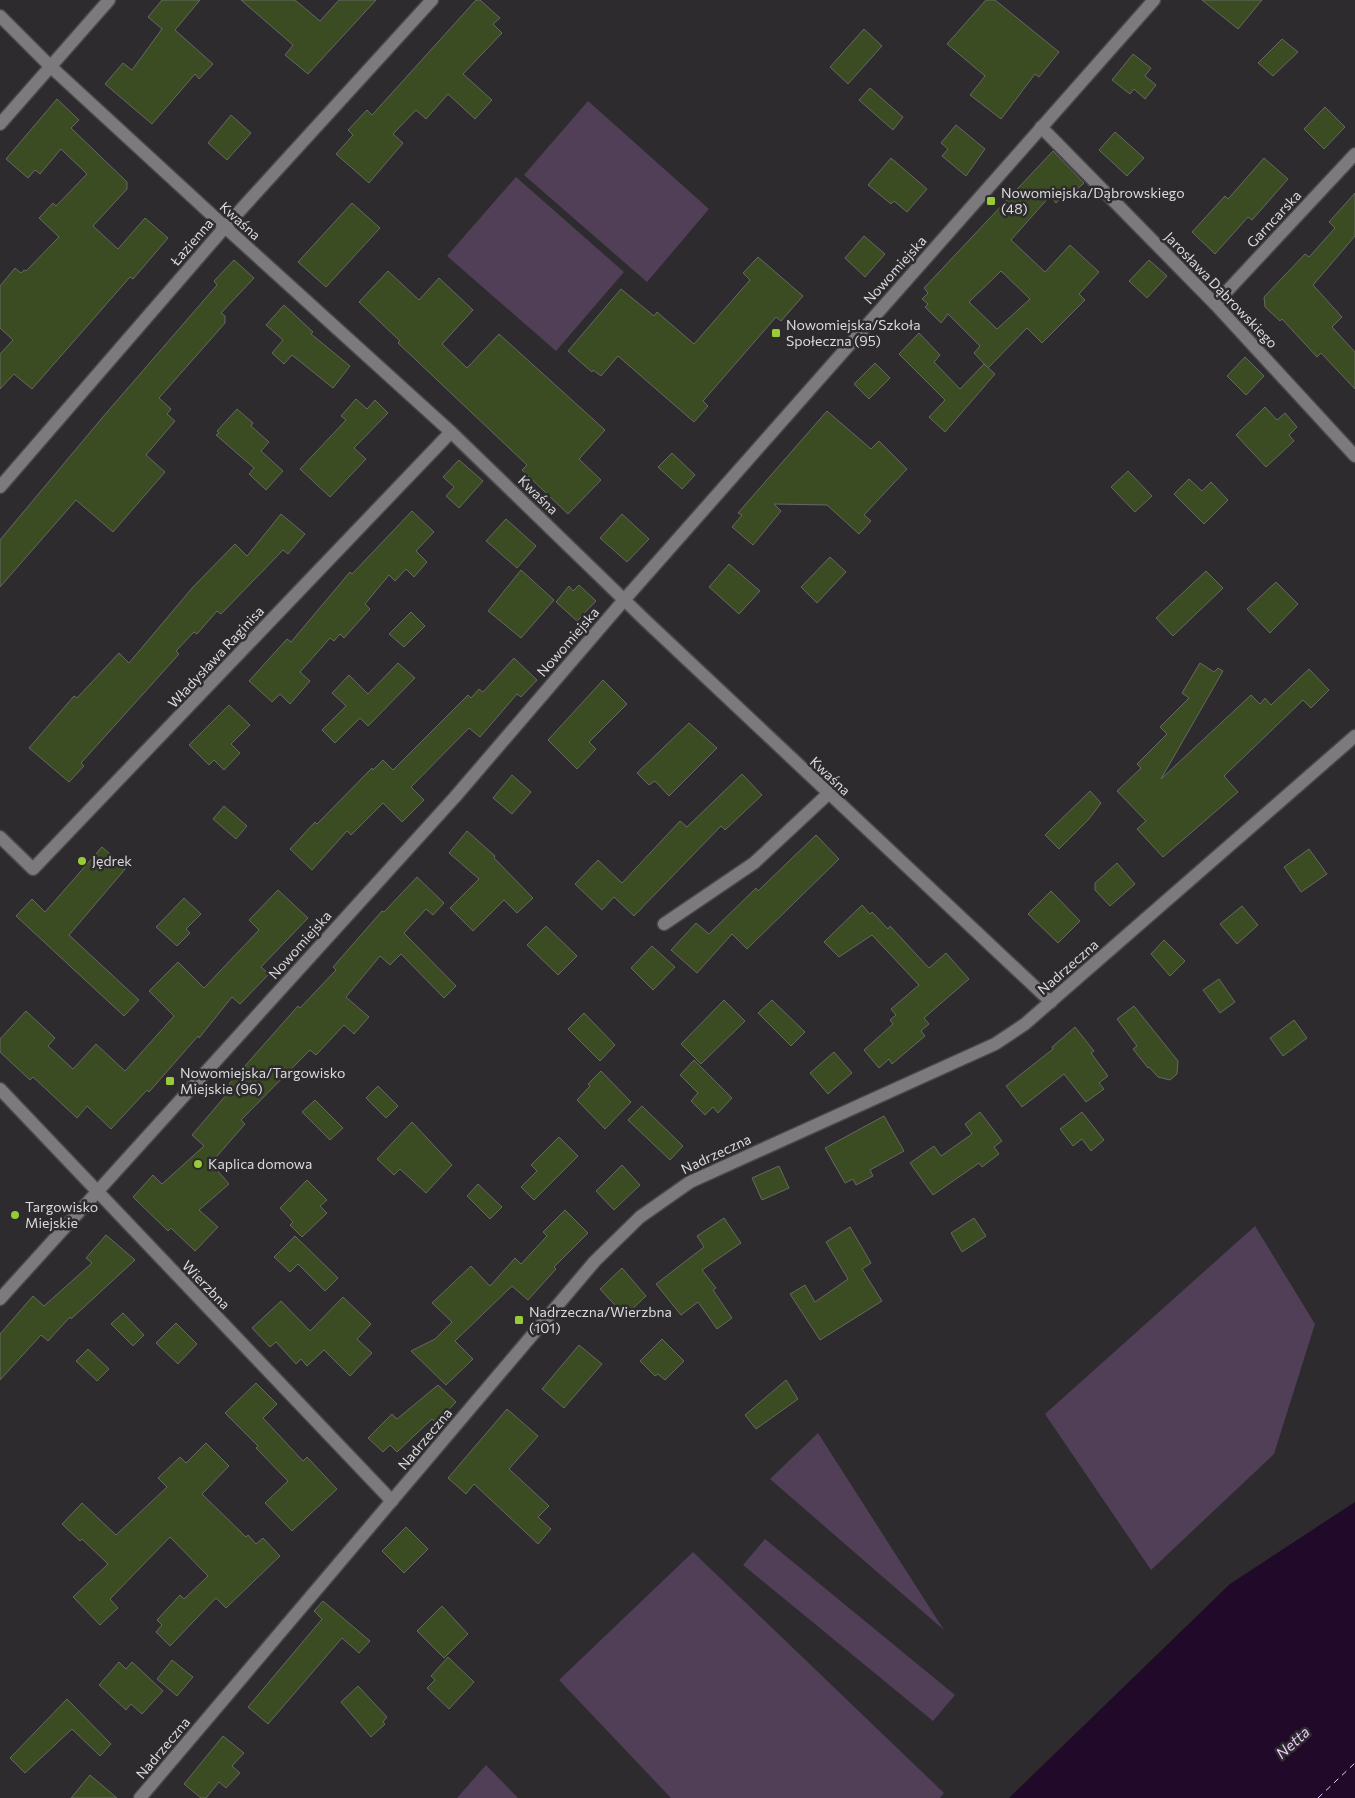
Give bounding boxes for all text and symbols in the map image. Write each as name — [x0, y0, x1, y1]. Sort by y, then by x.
place label: Nowomiejska/Dąbrowskiego (48) — [1001, 184, 1185, 217]
street label: Garncarska — [1243, 187, 1304, 251]
marker: Nowomiejska/Dąbrowskiego (48) — [985, 195, 997, 207]
street label: Kwaśna — [216, 198, 264, 243]
street label: Łazienna — [166, 215, 217, 269]
street label: Jarosława Dąbrowskiego — [1161, 228, 1281, 351]
street label: Nowomiejska — [860, 232, 930, 307]
place label: Nowomiejska/Szkoła Społeczna (95) — [786, 316, 921, 349]
marker: Nowomiejska/Szkoła Społeczna (95) — [770, 327, 782, 339]
street label: Kwaśna — [515, 471, 562, 518]
street label: Władysława Raginisa — [164, 602, 267, 711]
street label: Nowomiejska — [533, 604, 602, 680]
street label: Kwaśna — [807, 753, 854, 799]
place label: Jędrek — [92, 852, 132, 869]
marker: Jędrek — [76, 855, 88, 867]
street label: Nowomiejska — [265, 907, 335, 982]
street label: Nadrzeczna — [1034, 936, 1102, 998]
place label: Nowomiejska/Targowisko Miejskie (96) — [180, 1064, 345, 1097]
marker: Nowomiejska/Targowisko Miejskie (96) — [164, 1075, 176, 1087]
street label: Nadrzeczna — [678, 1130, 753, 1177]
place label: Kaplica domowa — [208, 1155, 312, 1172]
marker: Kaplica domowa — [192, 1158, 204, 1170]
place label: Targowisko Miejskie — [25, 1198, 98, 1231]
marker: Targowisko Miejskie — [9, 1209, 21, 1221]
street label: Wierzbna — [179, 1257, 234, 1313]
place label: Nadrzeczna/Wierzbna (101) — [529, 1303, 672, 1336]
marker: Nadrzeczna/Wierzbna (101) — [513, 1314, 525, 1326]
street label: Nadrzeczna — [394, 1404, 455, 1473]
street label: Nadrzeczna — [132, 1713, 193, 1782]
water label: Netta — [1272, 1722, 1313, 1762]

